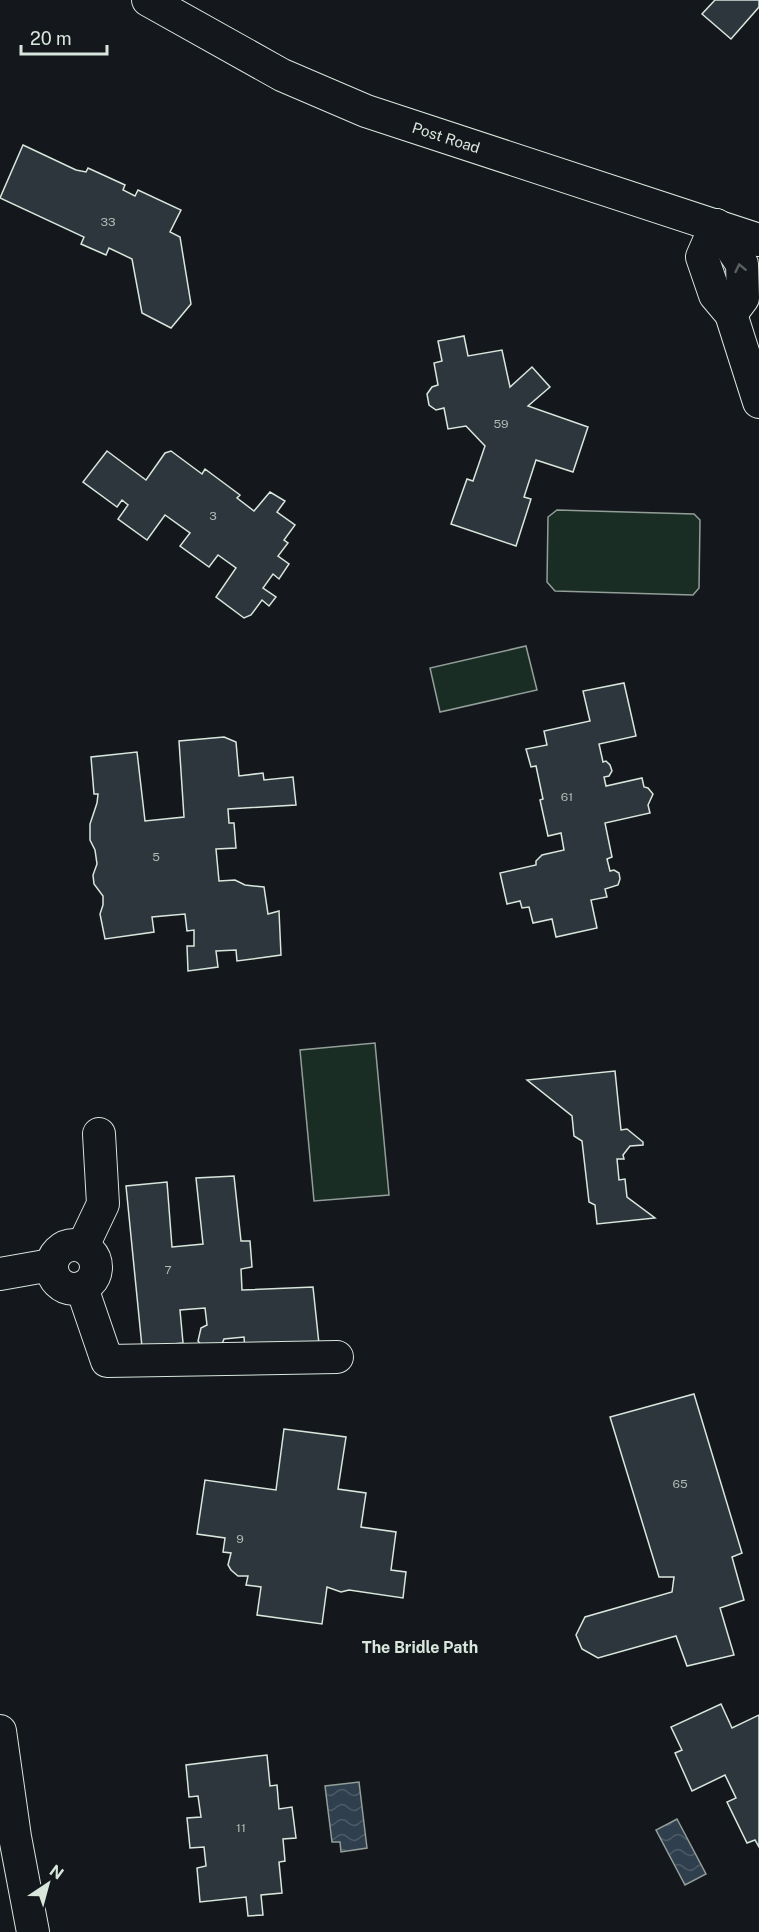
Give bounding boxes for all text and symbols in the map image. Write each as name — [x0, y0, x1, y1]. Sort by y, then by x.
scale bar — [21, 18, 106, 56]
text: 20 m — [30, 28, 72, 49]
street label: Post Road — [410, 119, 482, 156]
house number: 33 — [100, 215, 116, 229]
one-way arrow — [735, 264, 748, 274]
house number: 59 — [493, 417, 509, 431]
house number: 3 — [209, 509, 217, 523]
house number: 61 — [561, 790, 573, 804]
house number: 5 — [152, 850, 160, 864]
house number: 7 — [164, 1263, 172, 1277]
house number: 65 — [672, 1477, 688, 1491]
house number: 9 — [236, 1532, 244, 1546]
district label: The Bridle Path — [362, 1638, 478, 1657]
house number: 11 — [236, 1821, 246, 1835]
north arrow — [18, 1854, 78, 1914]
text: N — [46, 1861, 67, 1884]

